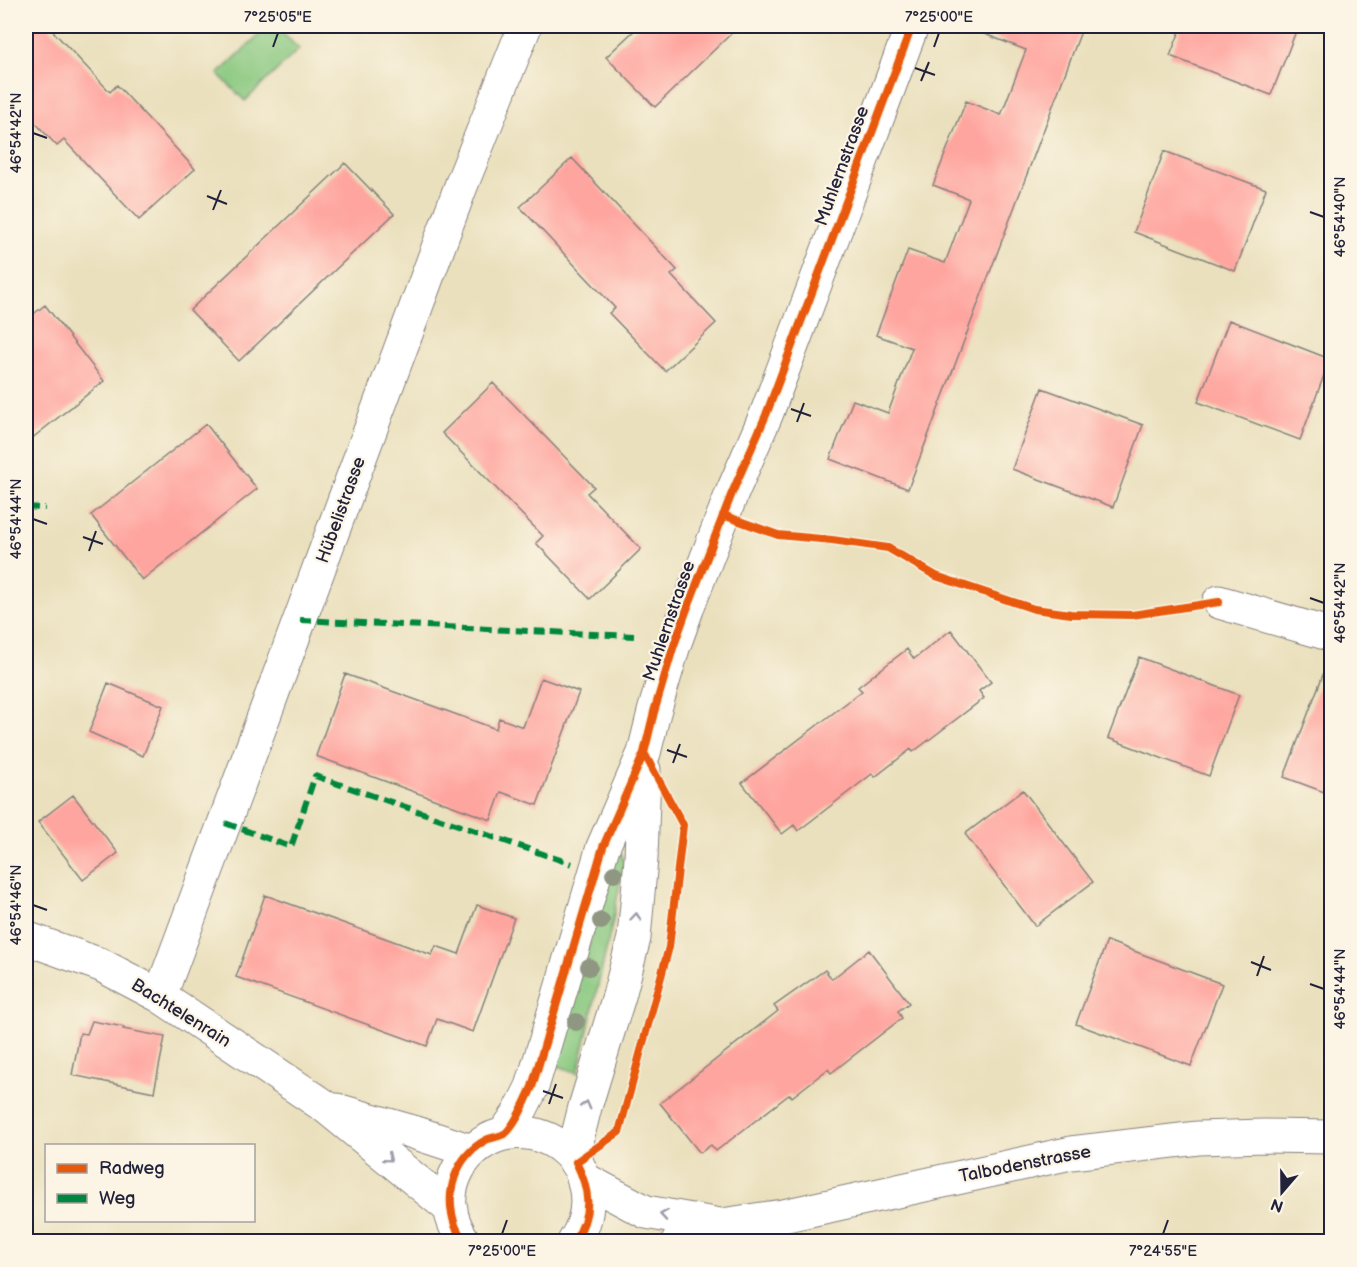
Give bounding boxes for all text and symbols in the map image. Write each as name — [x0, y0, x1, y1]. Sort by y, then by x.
text: 7°25'05"E — [244, 8, 312, 27]
text: 7°25'00"E — [905, 8, 973, 27]
text: 46°54'42"N — [7, 93, 26, 173]
street label: Muhlernstrasse — [811, 103, 874, 229]
text: 46°54'40"N — [1331, 177, 1350, 257]
street label: Hübelistrasse — [312, 454, 370, 566]
text: 46°54'44"N — [7, 478, 26, 560]
street label: Muhlernstrasse — [639, 558, 700, 684]
text: 46°54'42"N — [1331, 563, 1350, 643]
text: 46°54'46"N — [7, 864, 26, 946]
one-way arrow — [629, 912, 642, 921]
text: 46°54'44"N — [1331, 948, 1350, 1030]
street label: Bachtelenrain — [127, 974, 235, 1052]
one-way arrow — [579, 1100, 591, 1110]
street label: Talbodenstrasse — [957, 1141, 1093, 1187]
legend — [45, 1144, 255, 1222]
one-way arrow — [381, 1151, 392, 1162]
text: Radweg — [99, 1158, 165, 1179]
north arrow — [1252, 1162, 1312, 1222]
text: Weg — [99, 1188, 135, 1209]
text: N — [1268, 1194, 1286, 1216]
one-way arrow — [660, 1210, 669, 1222]
text: 7°25'00"E — [468, 1242, 536, 1261]
text: 7°24'55"E — [1129, 1242, 1197, 1261]

